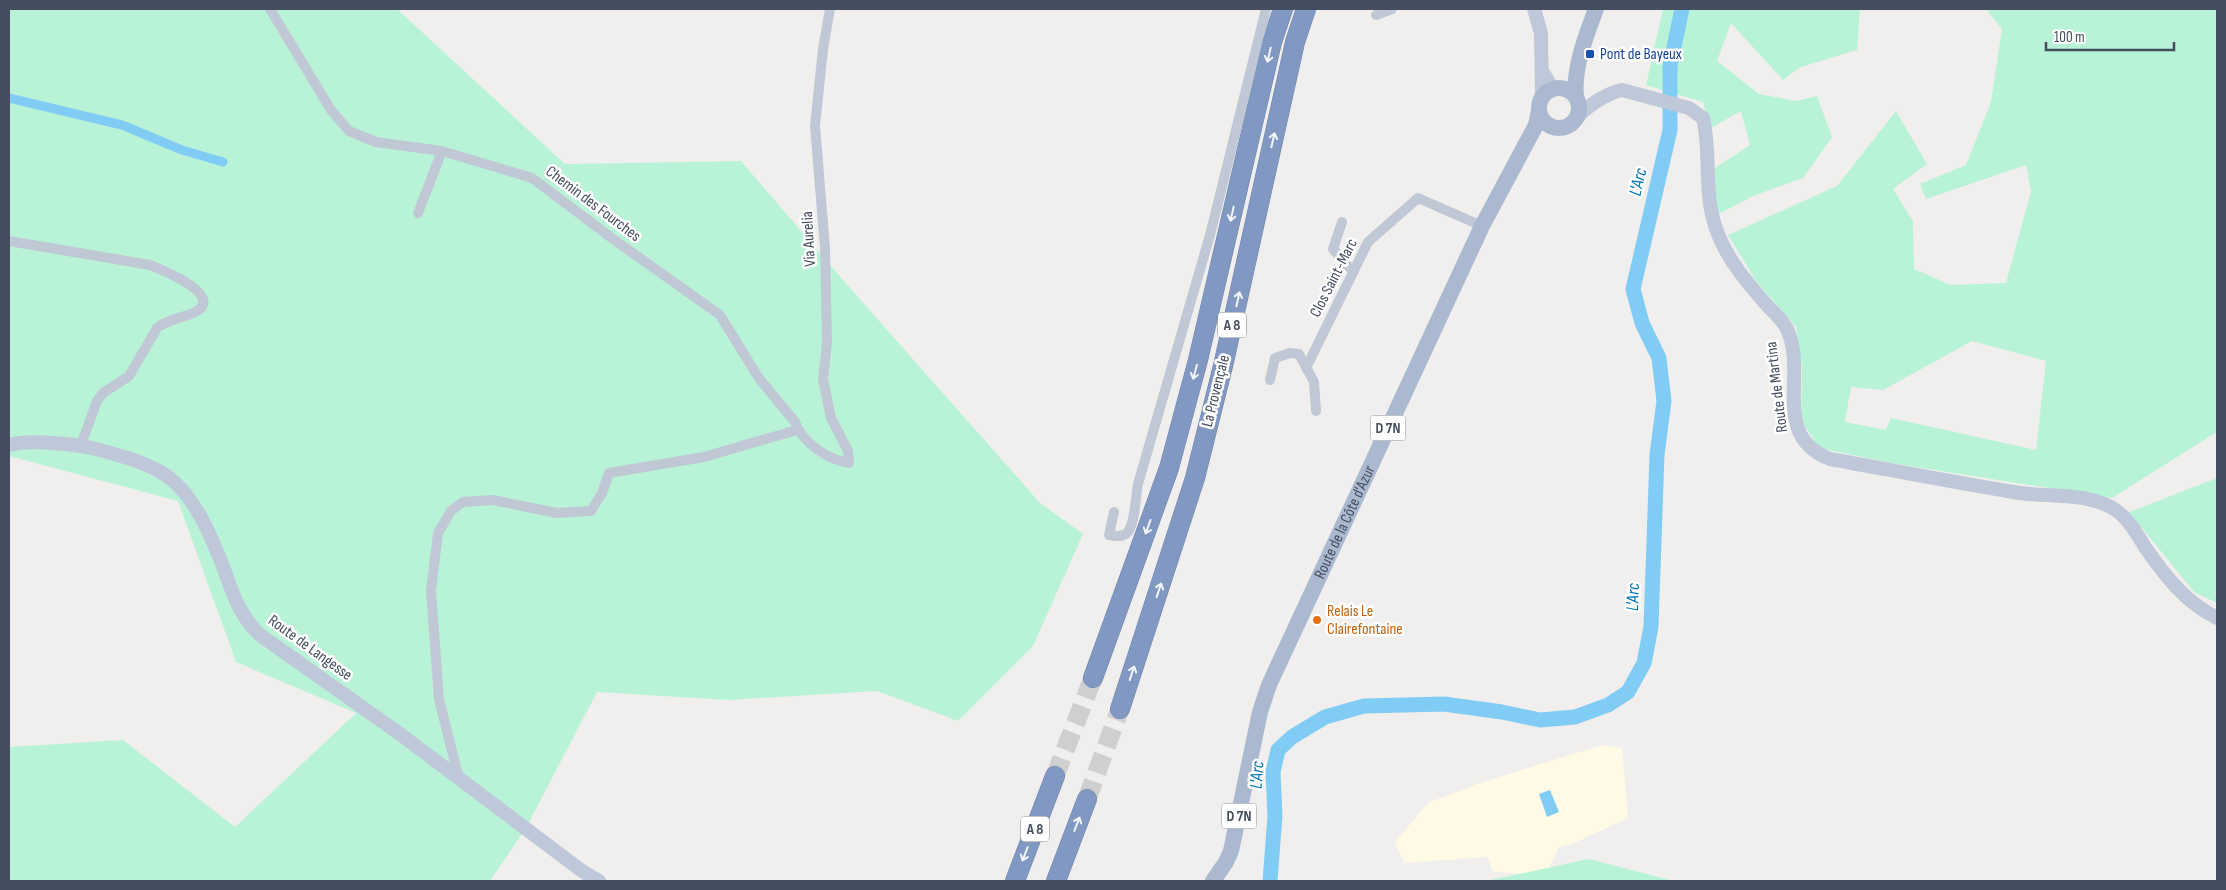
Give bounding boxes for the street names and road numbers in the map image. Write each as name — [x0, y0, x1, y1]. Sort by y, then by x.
street label: Chemin des Fourches — [542, 162, 644, 246]
street label: Via Aurelia — [798, 211, 820, 267]
street label: Clos Saint-Marc — [1306, 235, 1362, 321]
road number: A 8 — [1218, 312, 1246, 338]
street label: Route de Martina — [1762, 341, 1792, 433]
street label: La Provençale — [1198, 353, 1234, 429]
road number: D 7N — [1370, 416, 1406, 440]
street label: Route de la Côte d'Azur — [1310, 462, 1379, 582]
street label: Route de Langesse — [264, 611, 356, 685]
road number: D 7N — [1222, 804, 1256, 828]
road number: A 8 — [1021, 816, 1049, 842]

